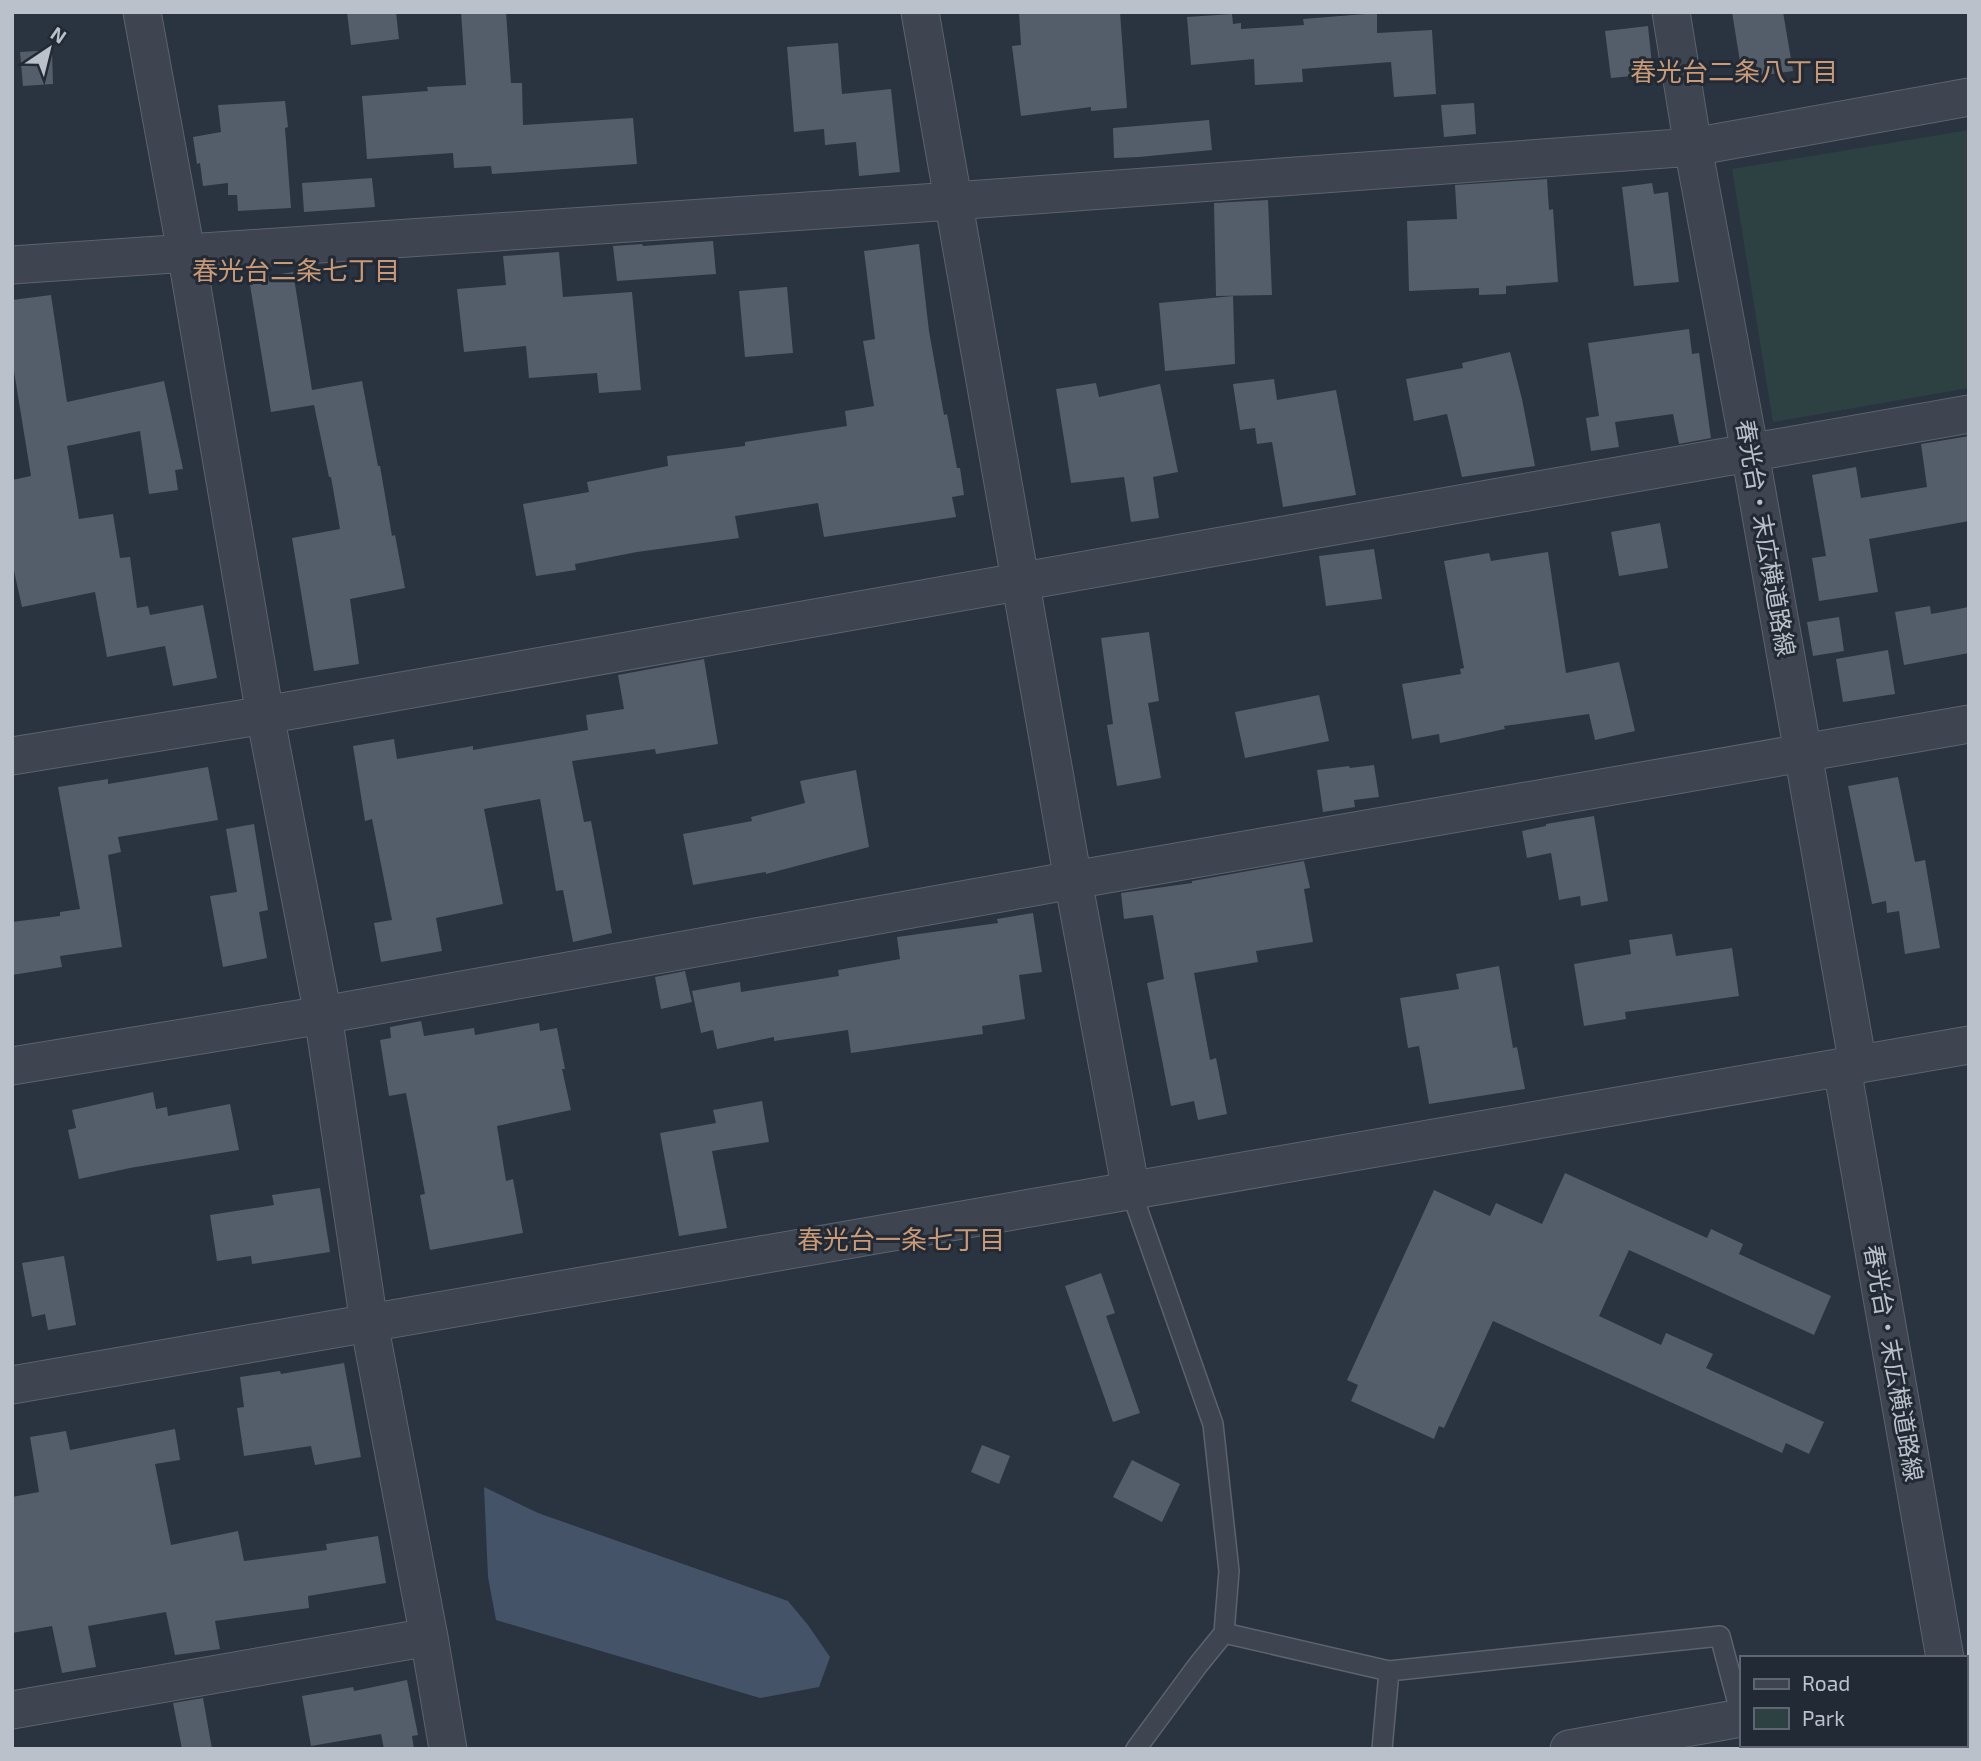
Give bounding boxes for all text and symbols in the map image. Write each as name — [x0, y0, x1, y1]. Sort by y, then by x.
north arrow — [14, 14, 84, 84]
text: N — [47, 21, 71, 48]
district label: 春光台二条八丁目 — [1630, 55, 1838, 86]
district label: 春光台二条七丁目 — [192, 254, 400, 285]
street label: 春光台・末広横道路線 — [1731, 417, 1802, 658]
district label: 春光台一条七丁目 — [797, 1223, 1005, 1254]
street label: 春光台・末広横道路線 — [1859, 1242, 1930, 1483]
legend — [1740, 1656, 1967, 1747]
text: Road — [1802, 1670, 1850, 1695]
text: Park — [1802, 1705, 1845, 1730]

